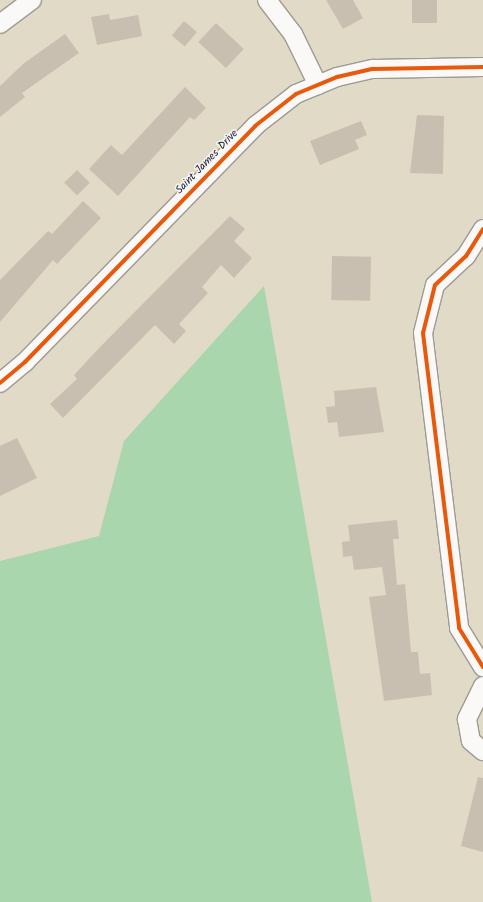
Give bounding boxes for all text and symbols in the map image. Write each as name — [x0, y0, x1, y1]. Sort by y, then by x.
street label: Saint James Drive — [173, 127, 241, 197]

